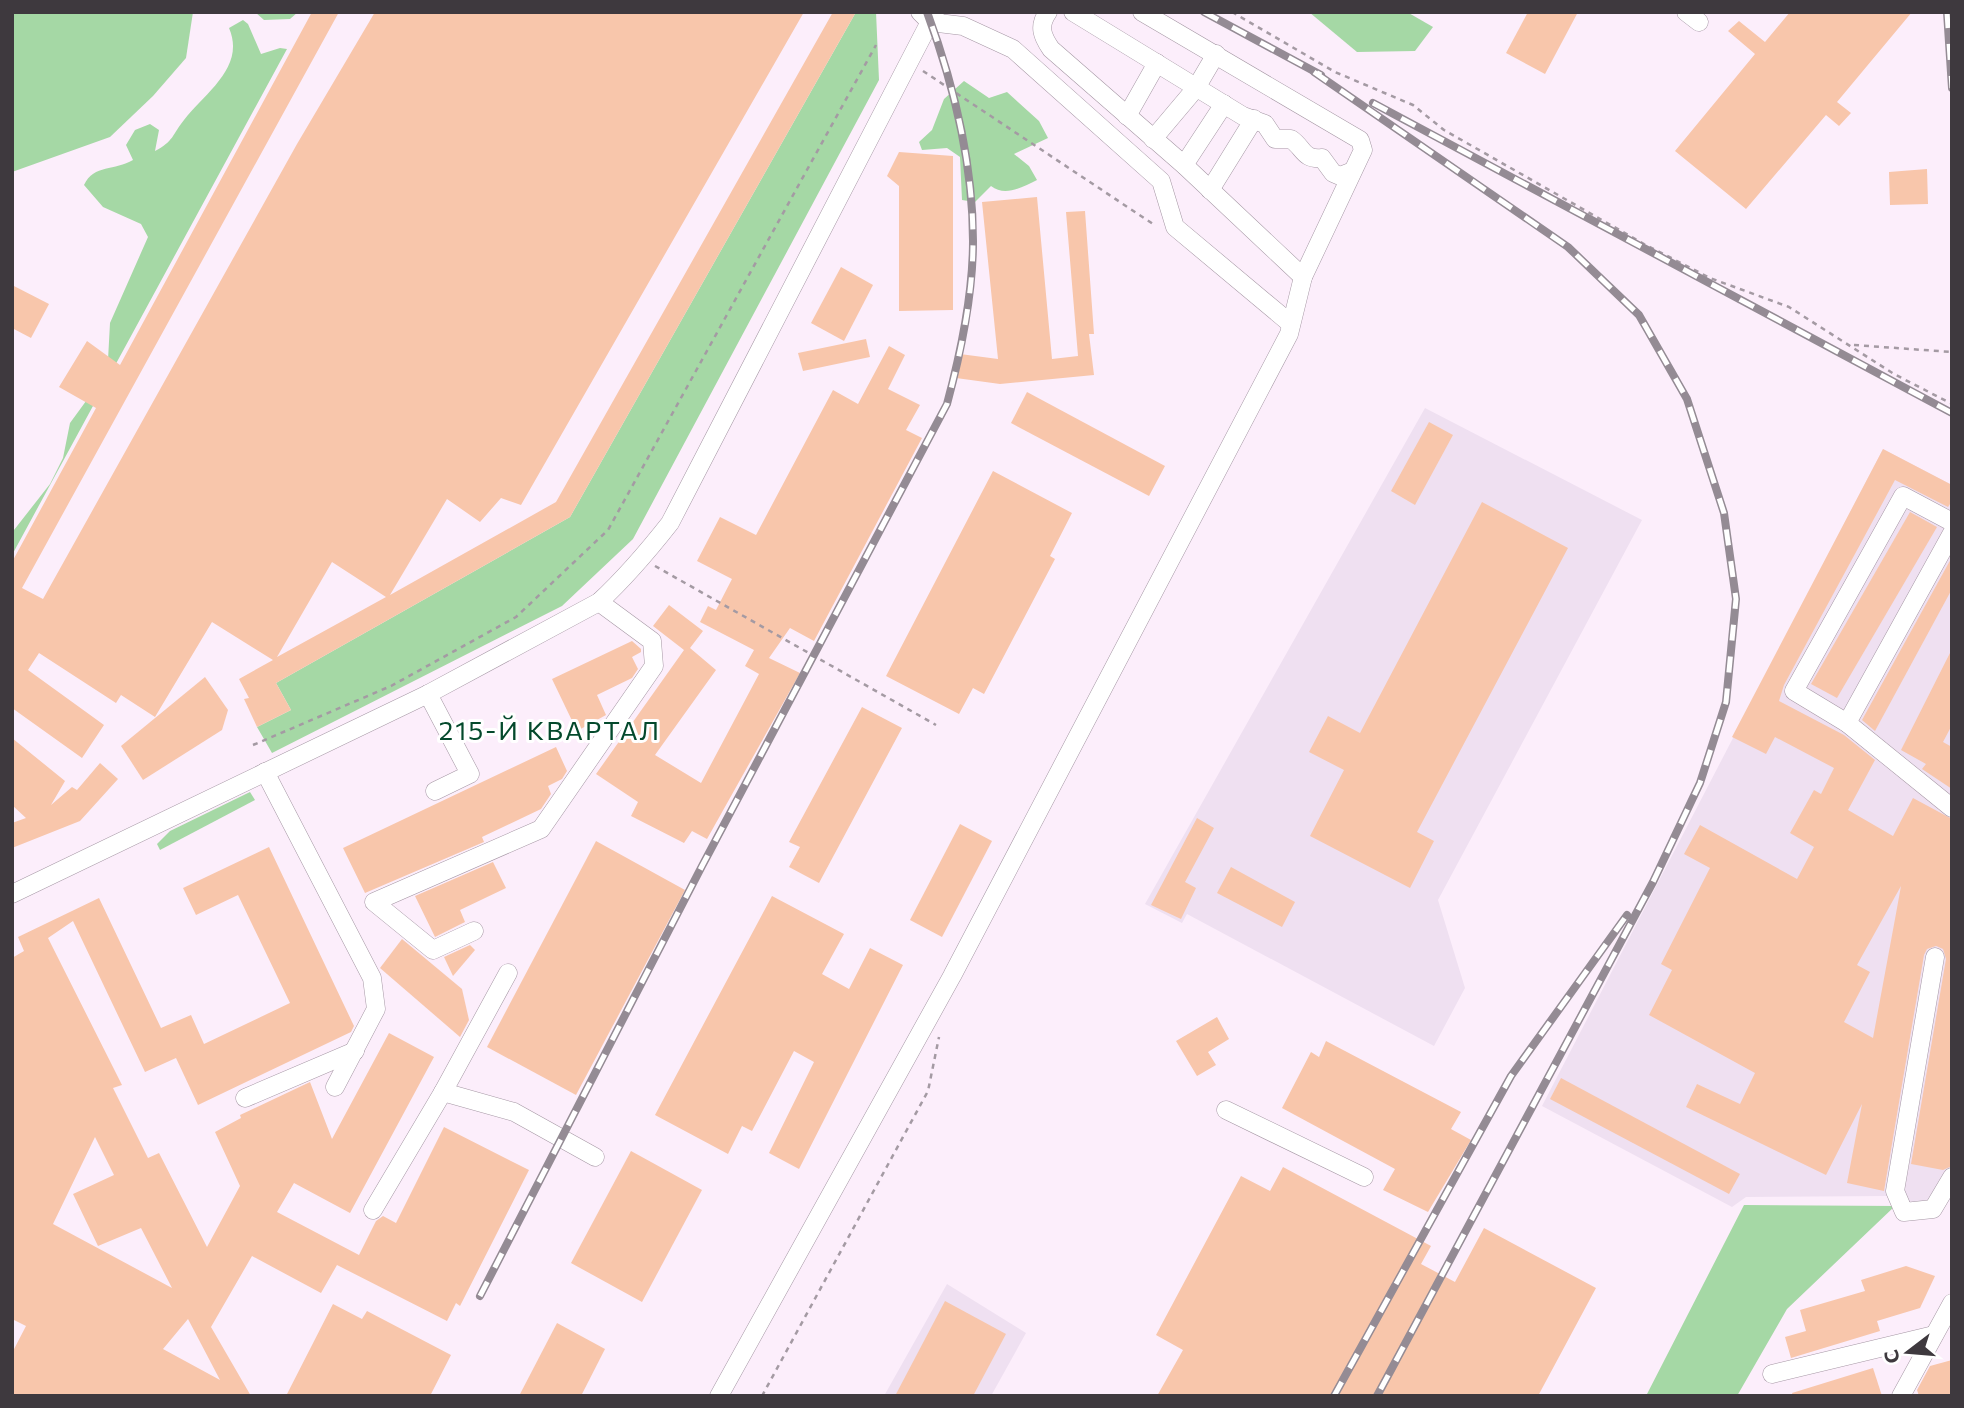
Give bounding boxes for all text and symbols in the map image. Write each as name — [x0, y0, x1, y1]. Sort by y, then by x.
district label: 215-Й КВАРТАЛ — [439, 714, 661, 745]
north arrow — [1873, 1317, 1943, 1387]
text: С — [1878, 1347, 1904, 1366]

